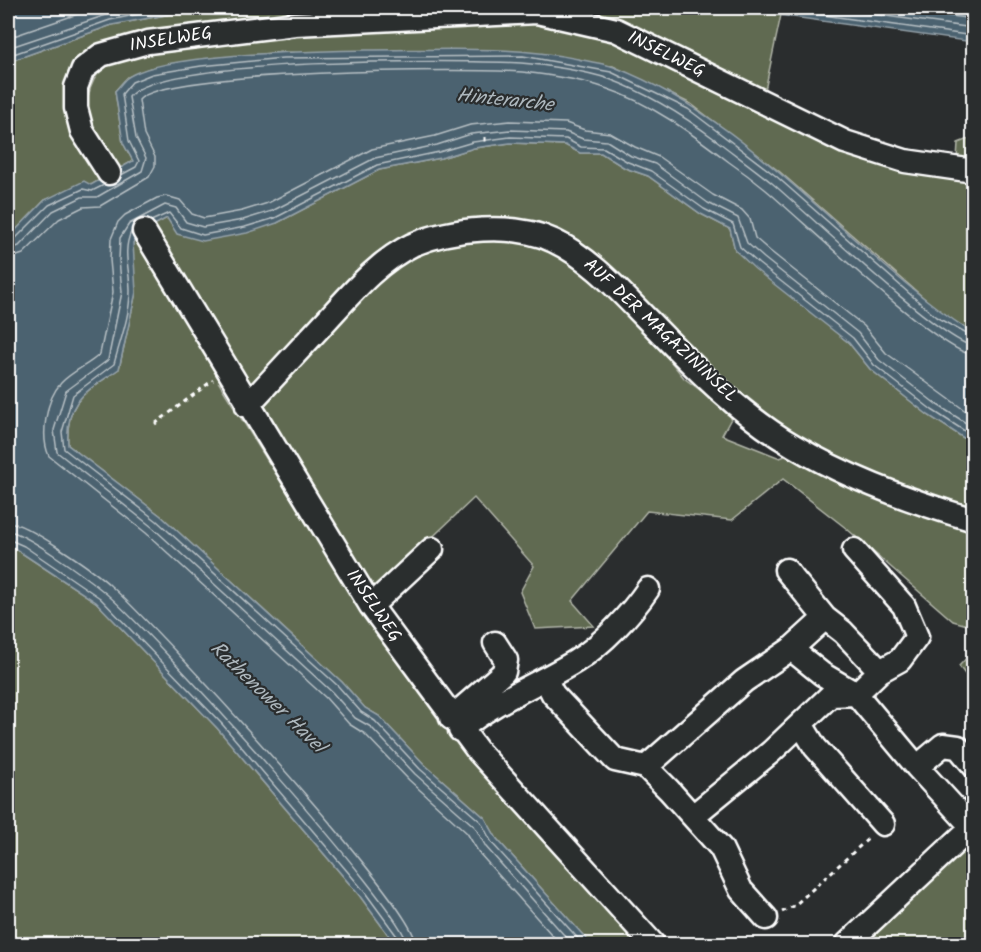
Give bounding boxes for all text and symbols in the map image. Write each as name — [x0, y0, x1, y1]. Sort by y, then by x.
street label: INSELWEG — [128, 19, 214, 61]
street label: INSELWEG — [622, 24, 710, 86]
water label: Hinterarche — [455, 80, 557, 122]
street label: AUF DER MAGAZININSEL — [576, 252, 744, 410]
street label: INSELWEG — [338, 563, 408, 649]
water label: Rathenower Havel — [202, 634, 335, 765]

